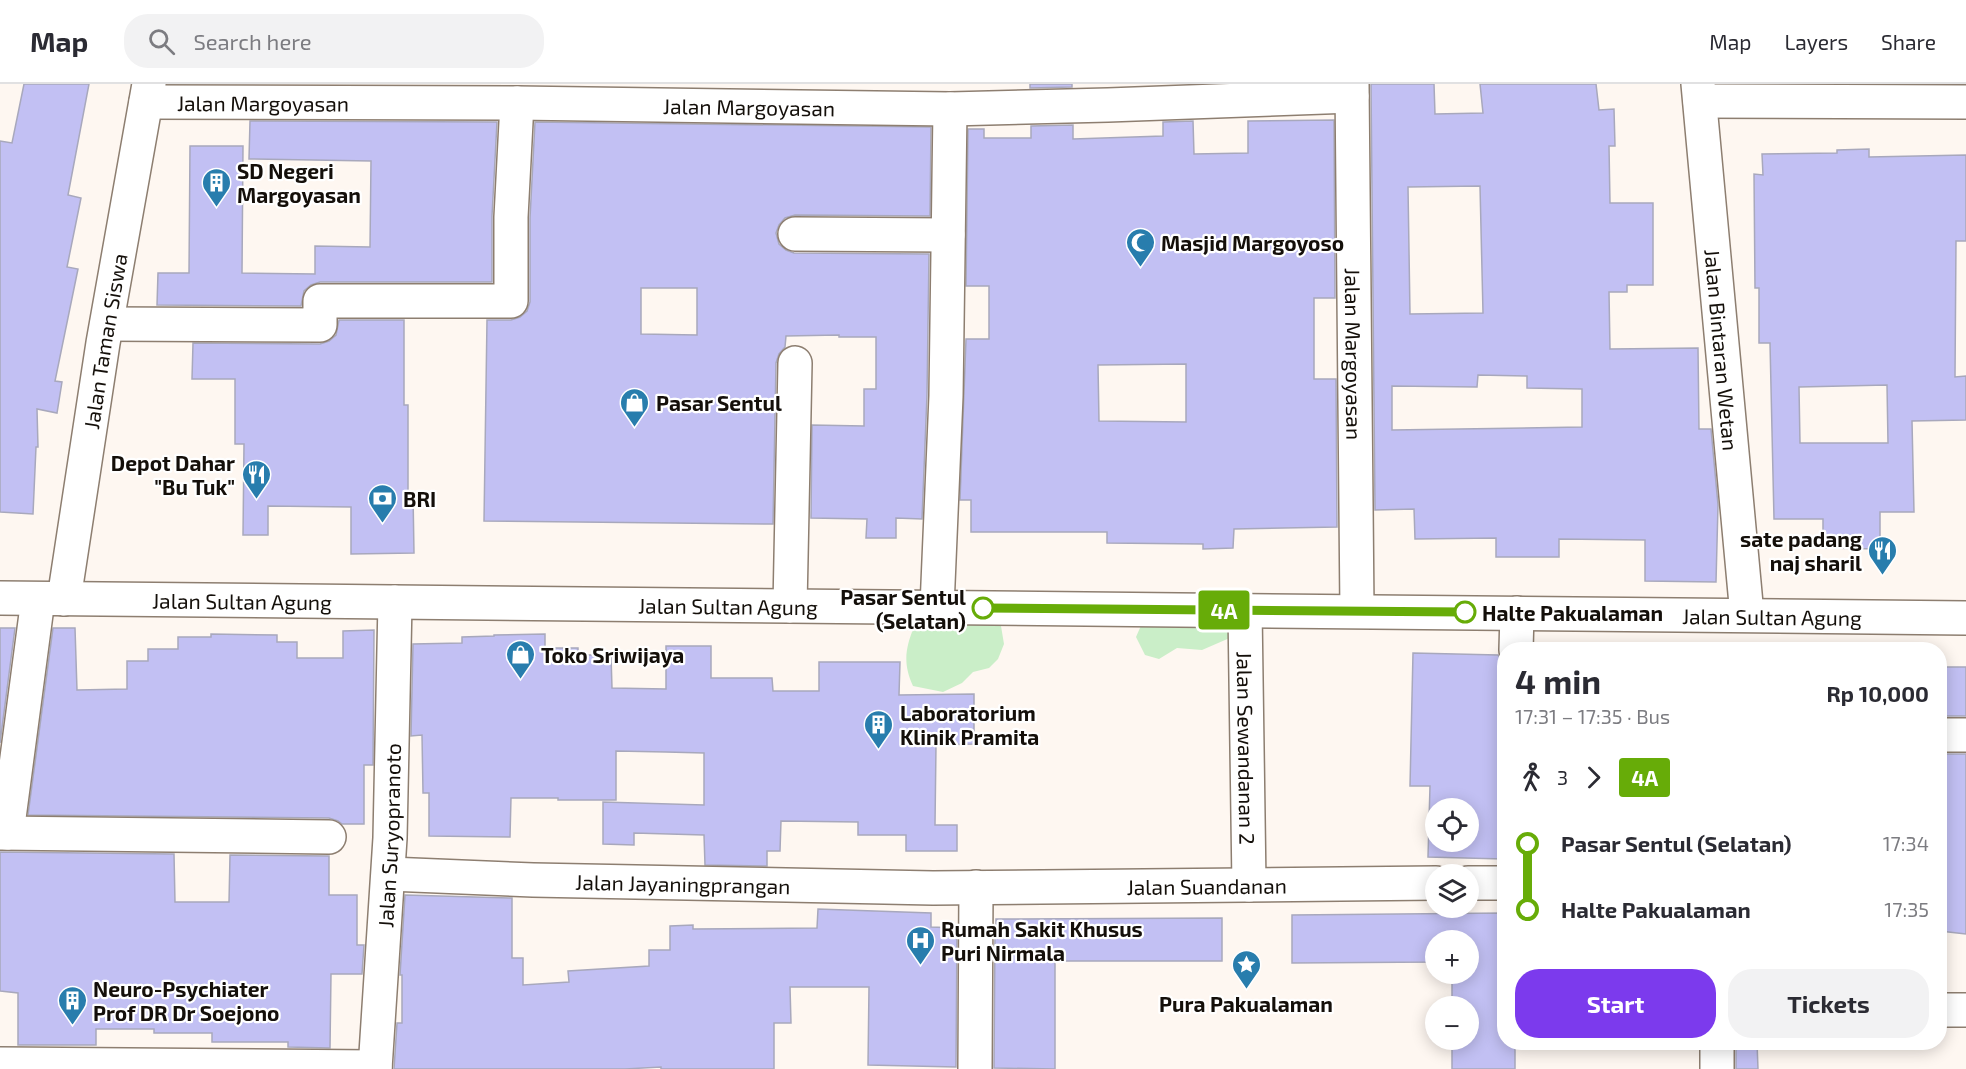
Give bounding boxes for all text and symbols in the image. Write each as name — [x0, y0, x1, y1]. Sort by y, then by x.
search box — [124, 14, 544, 68]
text: Map — [30, 24, 88, 58]
icon: search — [145, 25, 178, 58]
text: Search here — [193, 28, 312, 54]
text: Map — [1709, 29, 1751, 54]
text: Layers — [1784, 29, 1848, 54]
text: Share — [1881, 29, 1936, 54]
street label: Jalan Margoyasan — [177, 90, 349, 115]
street label: Jalan Margoyasan — [663, 93, 835, 120]
place label: SD Negeri Margoyasan — [237, 158, 361, 208]
building icon: SD Negeri Margoyasan — [200, 166, 232, 208]
mosque icon: Masjid Margoyoso — [1124, 226, 1156, 268]
place label: Masjid Margoyoso — [1161, 230, 1344, 256]
street label: Jalan Bintaran Wetan — [1701, 248, 1744, 452]
street label: Jalan Taman Siswa — [78, 251, 131, 431]
street label: Jalan Margoyasan — [1341, 268, 1368, 440]
shop icon: Pasar Sentul — [619, 386, 651, 428]
place label: Pasar Sentul — [656, 390, 782, 415]
place label: Depot Dahar "Bu Tuk" — [111, 450, 235, 499]
restaurant icon: Depot Dahar "Bu Tuk" — [240, 458, 272, 500]
bank icon: BRI — [366, 482, 398, 524]
place label: BRI — [403, 486, 436, 511]
place label: sate padang naj sharil — [1740, 526, 1862, 575]
restaurant icon: sate padang naj sharil — [1867, 534, 1899, 576]
place label: Pasar Sentul (Selatan) — [840, 584, 966, 633]
street label: Jalan Sultan Agung — [152, 587, 332, 614]
line badge: 4A — [1197, 590, 1251, 630]
street label: Jalan Sultan Agung — [638, 592, 818, 619]
marker: Pasar Sentul (Selatan) — [972, 597, 994, 619]
text: 4A — [1210, 598, 1238, 623]
place label: Halte Pakualaman — [1482, 600, 1663, 625]
marker: Halte Pakualaman — [1454, 601, 1476, 623]
street label: Jalan Sultan Agung — [1682, 603, 1862, 629]
shop icon: Toko Sriwijaya — [504, 638, 536, 680]
place label: Toko Sriwijaya — [541, 642, 684, 668]
street label: Jalan Sewandanan 2 — [1233, 651, 1261, 845]
text: 4 min — [1515, 661, 1601, 701]
text: Rp 10,000 — [1826, 680, 1929, 706]
place label: Laboratorium Klinik Pramita — [900, 700, 1039, 749]
text: 17:31 – 17:35 · Bus — [1515, 704, 1670, 728]
building icon: Laboratorium Klinik Pramita — [863, 708, 895, 750]
street label: Jalan Suryopranoto — [372, 743, 405, 928]
icon: walk — [1515, 761, 1548, 794]
icon: forward — [1577, 761, 1610, 794]
text: 3 — [1557, 765, 1568, 789]
text: 4A — [1631, 765, 1658, 790]
map controls — [1425, 798, 1479, 1050]
button: locate — [1425, 798, 1479, 852]
text: Pasar Sentul (Selatan) — [1561, 830, 1792, 856]
text: 17:34 — [1883, 831, 1929, 855]
button: layers — [1425, 864, 1479, 918]
street label: Jalan Jayaningprangan — [575, 868, 791, 898]
street label: Jalan Suandanan — [1126, 872, 1287, 899]
text: Halte Pakualaman — [1561, 896, 1751, 922]
text: 17:35 — [1884, 897, 1929, 921]
place label: Rumah Sakit Khusus Puri Nirmala — [941, 916, 1143, 965]
hospital icon: Rumah Sakit Khusus Puri Nirmala — [904, 924, 936, 966]
button: + — [1425, 930, 1479, 984]
place icon: Pura Pakualaman — [1230, 948, 1262, 990]
button: Start — [1515, 969, 1716, 1038]
button: Tickets — [1728, 969, 1929, 1038]
place label: Neuro-Psychiater Prof DR Dr Soejono — [93, 976, 279, 1025]
building icon: Neuro-Psychiater Prof DR Dr Soejono — [56, 984, 88, 1026]
place label: Pura Pakualaman — [1159, 991, 1333, 1016]
button: − — [1425, 996, 1479, 1050]

